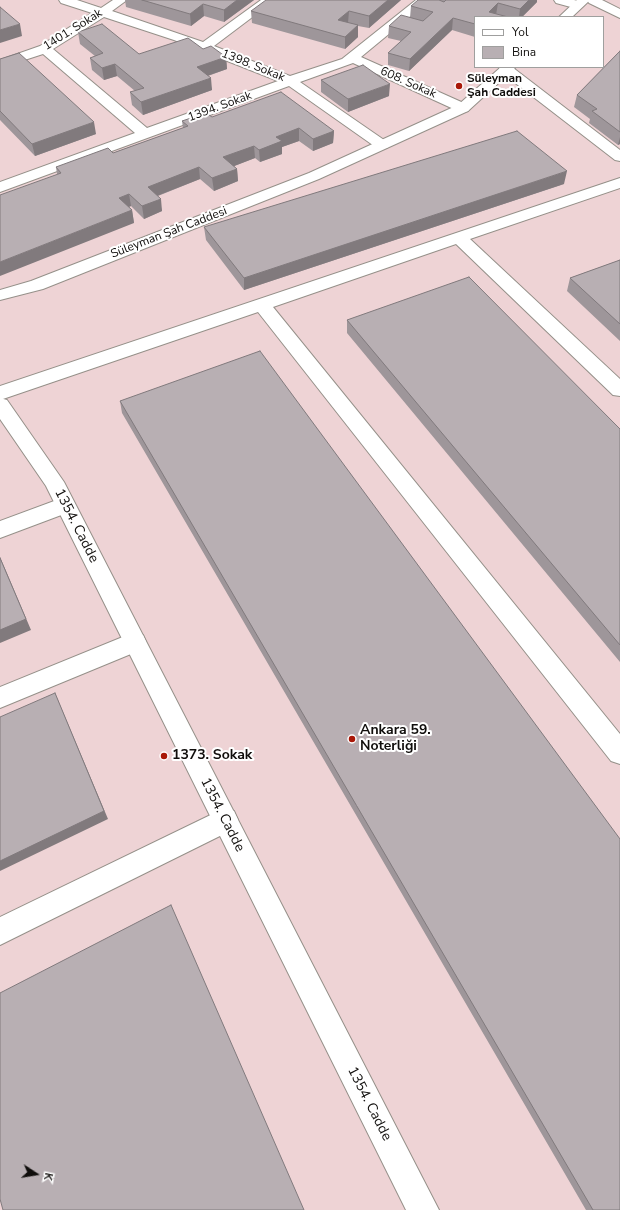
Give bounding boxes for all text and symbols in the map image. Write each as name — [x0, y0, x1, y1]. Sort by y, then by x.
street label: 1401. Sokak — [41, 6, 105, 54]
legend — [474, 16, 604, 68]
text: Yol — [512, 24, 528, 40]
text: Bina — [512, 44, 536, 60]
street label: 1398. Sokak — [219, 47, 287, 85]
street label: 608. Sokak — [378, 64, 438, 102]
place label: Süleyman Şah Caddesi — [467, 72, 536, 100]
marker: Süleyman Şah Caddesi — [454, 81, 464, 91]
street label: 1394. Sokak — [186, 89, 254, 125]
street label: Süleyman Şah Caddesi — [109, 204, 229, 262]
street label: 1354. Cadde — [50, 486, 102, 566]
place label: Ankara 59. Noterliği — [360, 723, 431, 756]
marker: Ankara 59. Noterliği — [347, 734, 357, 744]
place label: 1373. Sokak — [172, 748, 252, 764]
marker: 1373. Sokak — [159, 751, 169, 761]
street label: 1354. Cadde — [196, 775, 248, 855]
street label: 1354. Cadde — [343, 1064, 395, 1144]
north arrow — [16, 1154, 56, 1194]
text: K — [40, 1171, 56, 1182]

